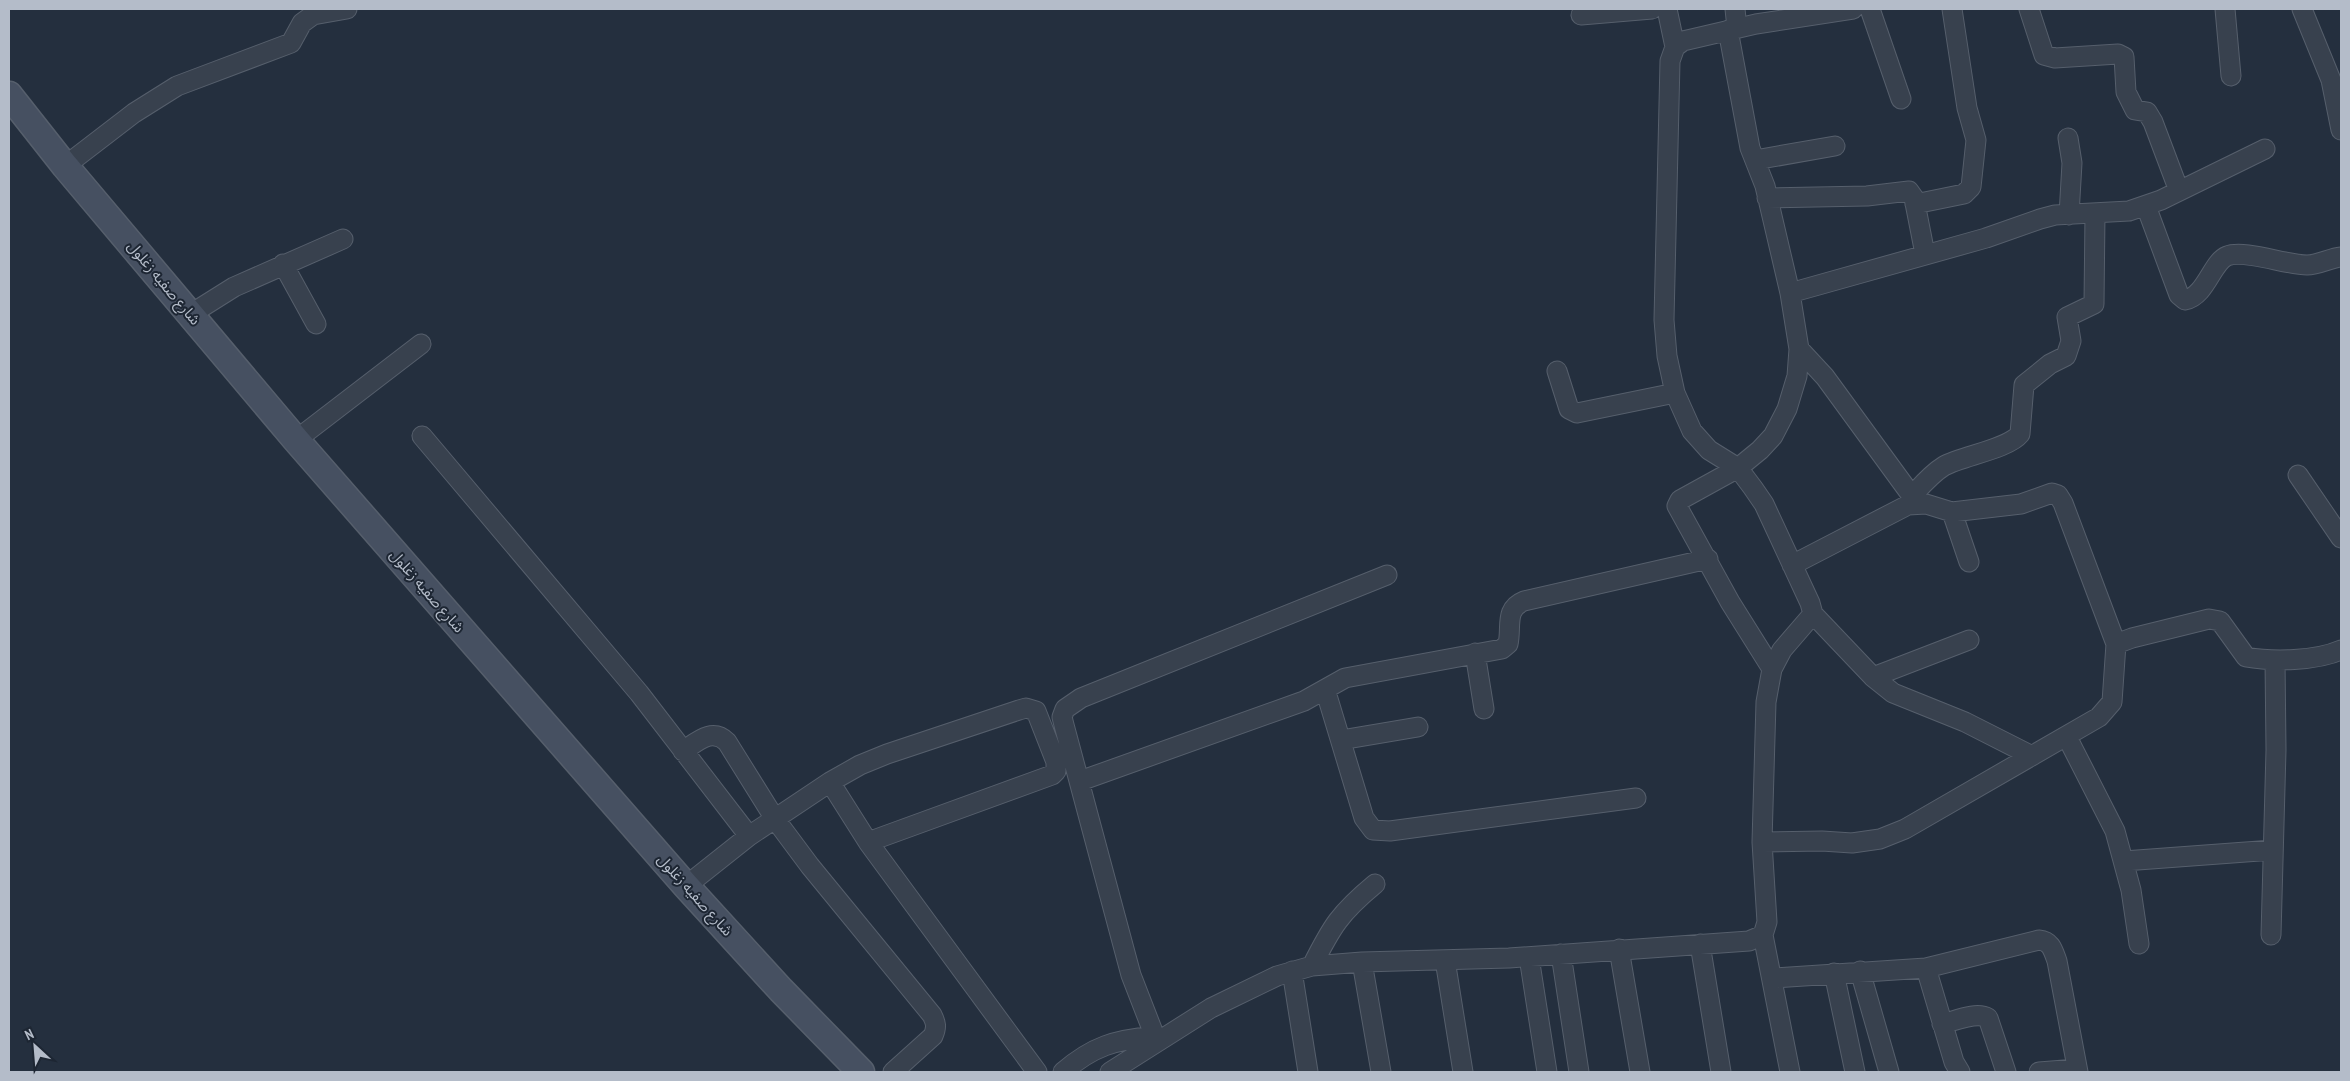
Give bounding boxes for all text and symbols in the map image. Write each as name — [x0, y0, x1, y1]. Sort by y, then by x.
street label: شارع صفيه زغلول — [121, 237, 205, 331]
street label: شارع صفيه زغلول — [384, 545, 469, 638]
street label: شارع صفيه زغلول — [651, 850, 737, 942]
north arrow — [10, 1021, 60, 1071]
text: N — [22, 1025, 37, 1044]

